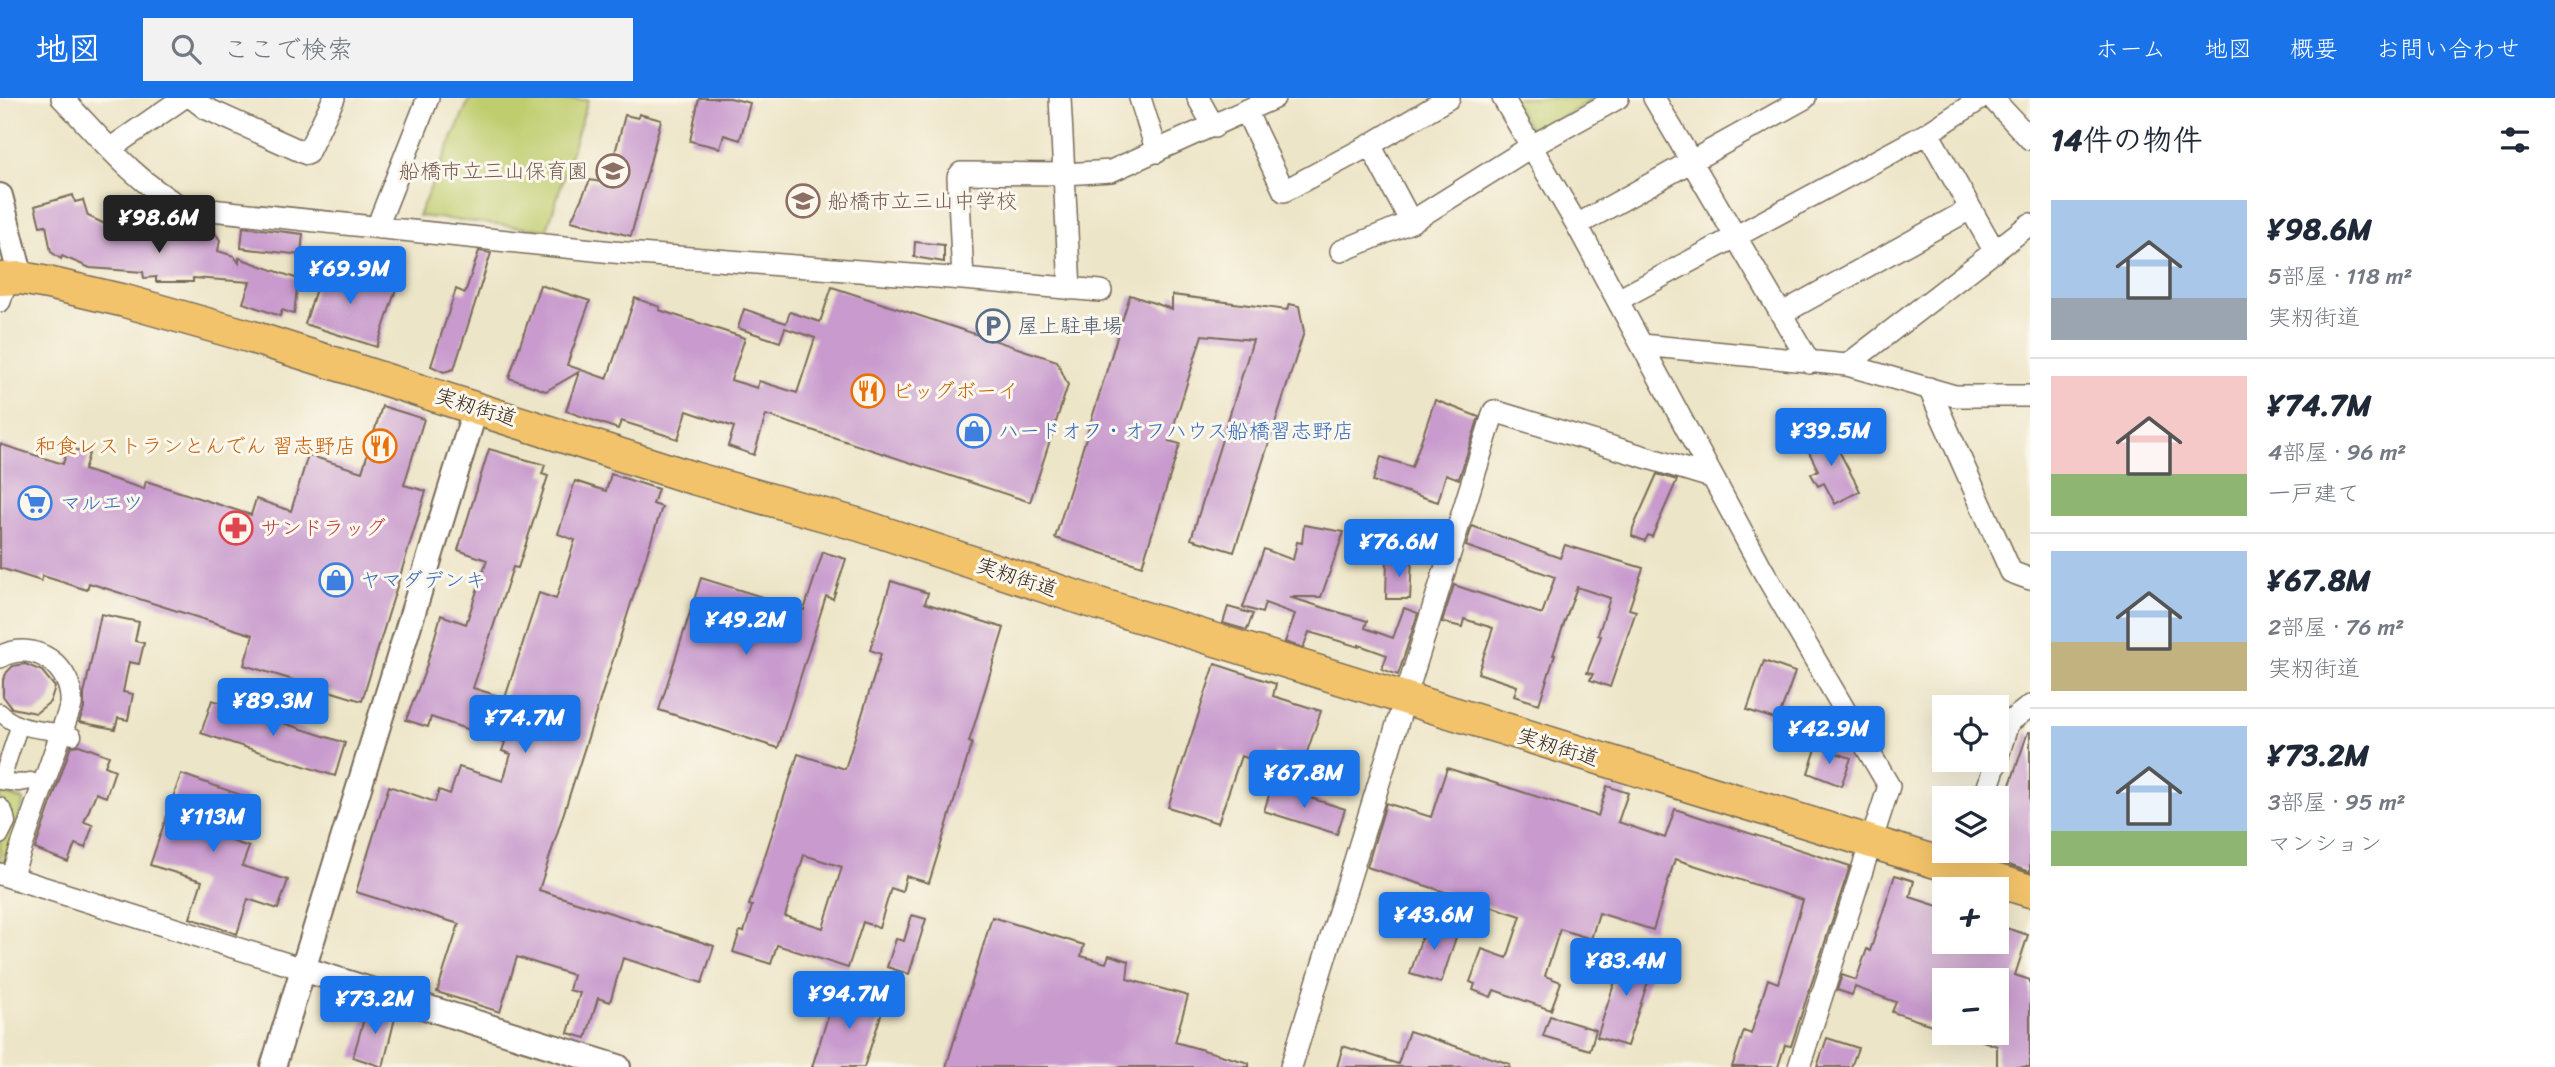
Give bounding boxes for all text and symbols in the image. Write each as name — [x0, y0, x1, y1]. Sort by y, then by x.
search box — [143, 18, 633, 81]
text: 地図 — [35, 20, 101, 78]
text: ここで検索 — [223, 26, 353, 72]
text: ホーム — [2095, 28, 2166, 70]
text: 地図 — [2204, 28, 2252, 70]
text: 概要 — [2290, 28, 2338, 70]
text: お問い合わせ — [2376, 28, 2520, 70]
icon: search — [167, 30, 205, 68]
text: 14件の物件 — [2051, 113, 2203, 167]
icon: filters — [2496, 121, 2534, 159]
place label: 船橋市立三山保育園 — [399, 152, 588, 190]
school or university icon: 船橋市立三山保育園 — [594, 152, 632, 190]
school or university icon: 船橋市立三山中学校 — [784, 182, 822, 220]
place label: 船橋市立三山中学校 — [828, 182, 1017, 220]
pin: ¥98.6M — [102, 195, 216, 255]
text: ¥98.6M — [119, 197, 199, 238]
text: ¥98.6M — [2268, 202, 2372, 256]
icon: home — [2107, 228, 2191, 312]
pin: ¥69.9M — [293, 246, 407, 306]
text: ¥69.9M — [310, 248, 390, 289]
text: 5部屋 · 118 m² — [2268, 256, 2412, 297]
text: 実籾街道 — [2268, 297, 2360, 338]
parking icon: 屋上駐車場 — [974, 307, 1012, 345]
place label: 屋上駐車場 — [1018, 307, 1123, 345]
restaurant icon: ビッグボーイ — [849, 372, 887, 410]
place label: ビッグボーイ — [892, 372, 1018, 410]
street label: 実籾街道 — [430, 377, 522, 437]
text: ¥74.7M — [2268, 378, 2371, 432]
icon: home — [2107, 404, 2191, 488]
pin: ¥39.5M — [1774, 408, 1888, 468]
text: ¥39.5M — [1791, 410, 1871, 451]
shop icon: ハードオフ・オフハウス船橋習志野店 — [955, 412, 993, 450]
place label: ハードオフ・オフハウス船橋習志野店 — [998, 412, 1354, 450]
place label: 和食レストランとんでん 習志野店 — [35, 427, 356, 465]
restaurant icon: 和食レストランとんでん 習志野店 — [361, 427, 399, 465]
text: 4部屋 · 96 m² — [2268, 432, 2406, 473]
text: 一戸建て — [2268, 473, 2360, 514]
supermarket icon: マルエツ — [16, 484, 54, 522]
place label: マルエツ — [60, 484, 144, 522]
pharmacy icon: サンドラッグ — [217, 509, 255, 547]
place label: サンドラッグ — [260, 509, 386, 547]
pin: ¥76.6M — [1342, 519, 1456, 579]
text: ¥76.6M — [1360, 521, 1438, 562]
street label: 実籾街道 — [971, 546, 1063, 608]
text: ¥67.8M — [2268, 553, 2370, 607]
shop icon: ヤマダデンキ — [317, 561, 355, 599]
place label: ヤマダデンキ — [360, 561, 486, 599]
icon: home — [2107, 579, 2191, 663]
pin: ¥49.2M — [689, 598, 803, 657]
text: ¥49.2M — [706, 599, 786, 640]
text: 2部屋 · 76 m² — [2268, 607, 2404, 648]
text: 実籾街道 — [2268, 648, 2360, 689]
pin: ¥89.3M — [216, 678, 330, 738]
text: ¥89.3M — [233, 680, 313, 721]
map controls — [1932, 695, 2009, 1045]
button: locate — [1932, 695, 2009, 772]
pin: ¥74.7M — [468, 696, 582, 755]
text: ¥74.7M — [485, 697, 565, 738]
pin: ¥42.9M — [1772, 706, 1886, 766]
text: ¥42.9M — [1789, 708, 1869, 749]
street label: 実籾街道 — [1512, 717, 1604, 777]
text: ¥73.2M — [2268, 728, 2369, 782]
pin: ¥67.8M — [1247, 750, 1361, 810]
text: ¥67.8M — [1265, 752, 1343, 793]
icon: home — [2107, 754, 2191, 838]
text: 3部屋 · 95 m² — [2268, 782, 2406, 823]
button: layers — [1932, 786, 2009, 863]
pin: ¥113M — [164, 794, 262, 854]
text: ¥113M — [181, 796, 245, 837]
text: マンション — [2268, 823, 2382, 864]
button: + — [1932, 877, 2009, 954]
pin: ¥43.6M — [1377, 892, 1491, 952]
text: ¥43.6M — [1395, 894, 1473, 935]
pin: ¥83.4M — [1569, 939, 1683, 998]
text: ¥83.4M — [1586, 940, 1666, 981]
button: − — [1932, 968, 2009, 1045]
pin: ¥94.7M — [792, 972, 906, 1031]
text: ¥94.7M — [809, 973, 889, 1014]
pin: ¥73.2M — [318, 976, 432, 1036]
text: ¥73.2M — [336, 978, 414, 1019]

